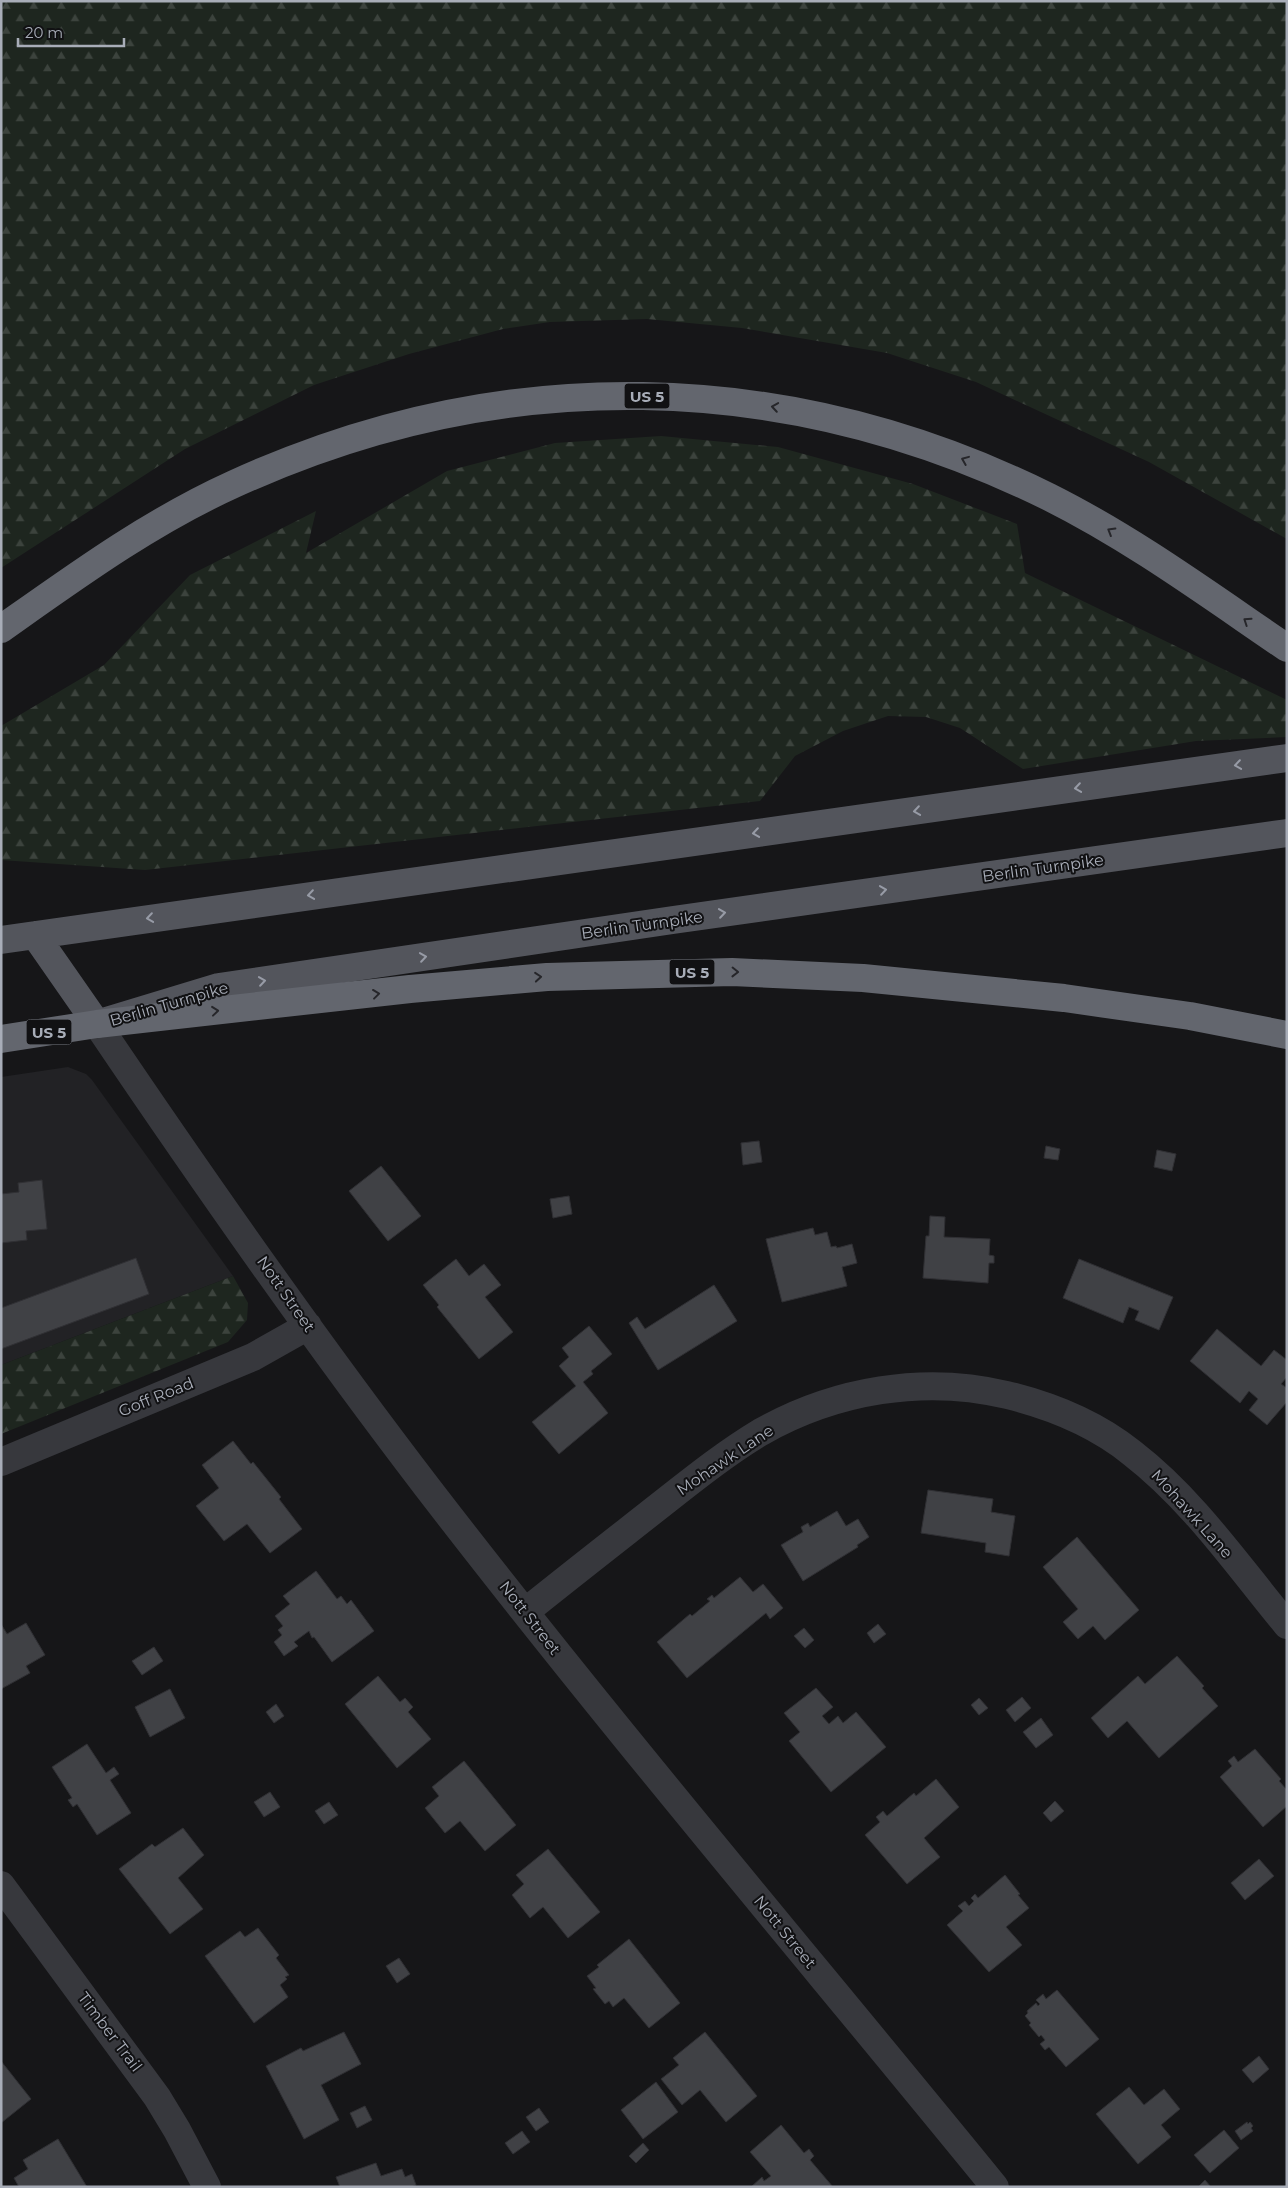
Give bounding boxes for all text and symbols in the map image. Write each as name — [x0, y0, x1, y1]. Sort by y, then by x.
scale bar — [18, 15, 124, 47]
text: 20 m — [25, 23, 63, 42]
road number: US 5 — [624, 384, 670, 408]
one-way arrow — [771, 402, 779, 413]
one-way arrow — [961, 456, 970, 466]
one-way arrow — [1107, 528, 1116, 538]
one-way arrow — [1243, 618, 1252, 627]
one-way arrow — [1234, 759, 1242, 770]
one-way arrow — [1073, 782, 1081, 793]
one-way arrow — [912, 805, 920, 816]
one-way arrow — [751, 828, 760, 838]
street label: Berlin Turnpike — [981, 850, 1105, 886]
one-way arrow — [879, 885, 887, 896]
one-way arrow — [306, 889, 315, 899]
street label: Berlin Turnpike — [580, 907, 704, 943]
one-way arrow — [718, 908, 726, 919]
one-way arrow — [146, 912, 154, 923]
one-way arrow — [419, 952, 427, 963]
road number: US 5 — [670, 960, 714, 984]
one-way arrow — [732, 967, 739, 977]
one-way arrow — [534, 972, 542, 983]
one-way arrow — [258, 976, 266, 987]
street label: Berlin Turnpike — [107, 978, 231, 1030]
one-way arrow — [372, 989, 380, 999]
one-way arrow — [211, 1006, 219, 1017]
road number: US 5 — [27, 1020, 72, 1044]
street label: Nott Street — [253, 1252, 319, 1336]
street label: Goff Road — [116, 1373, 196, 1421]
street label: Mohawk Lane — [673, 1421, 777, 1499]
street label: Mohawk Lane — [1147, 1466, 1237, 1562]
street label: Nott Street — [495, 1577, 565, 1659]
street label: Nott Street — [750, 1892, 821, 1973]
street label: Timber Trail — [74, 1989, 146, 2075]

